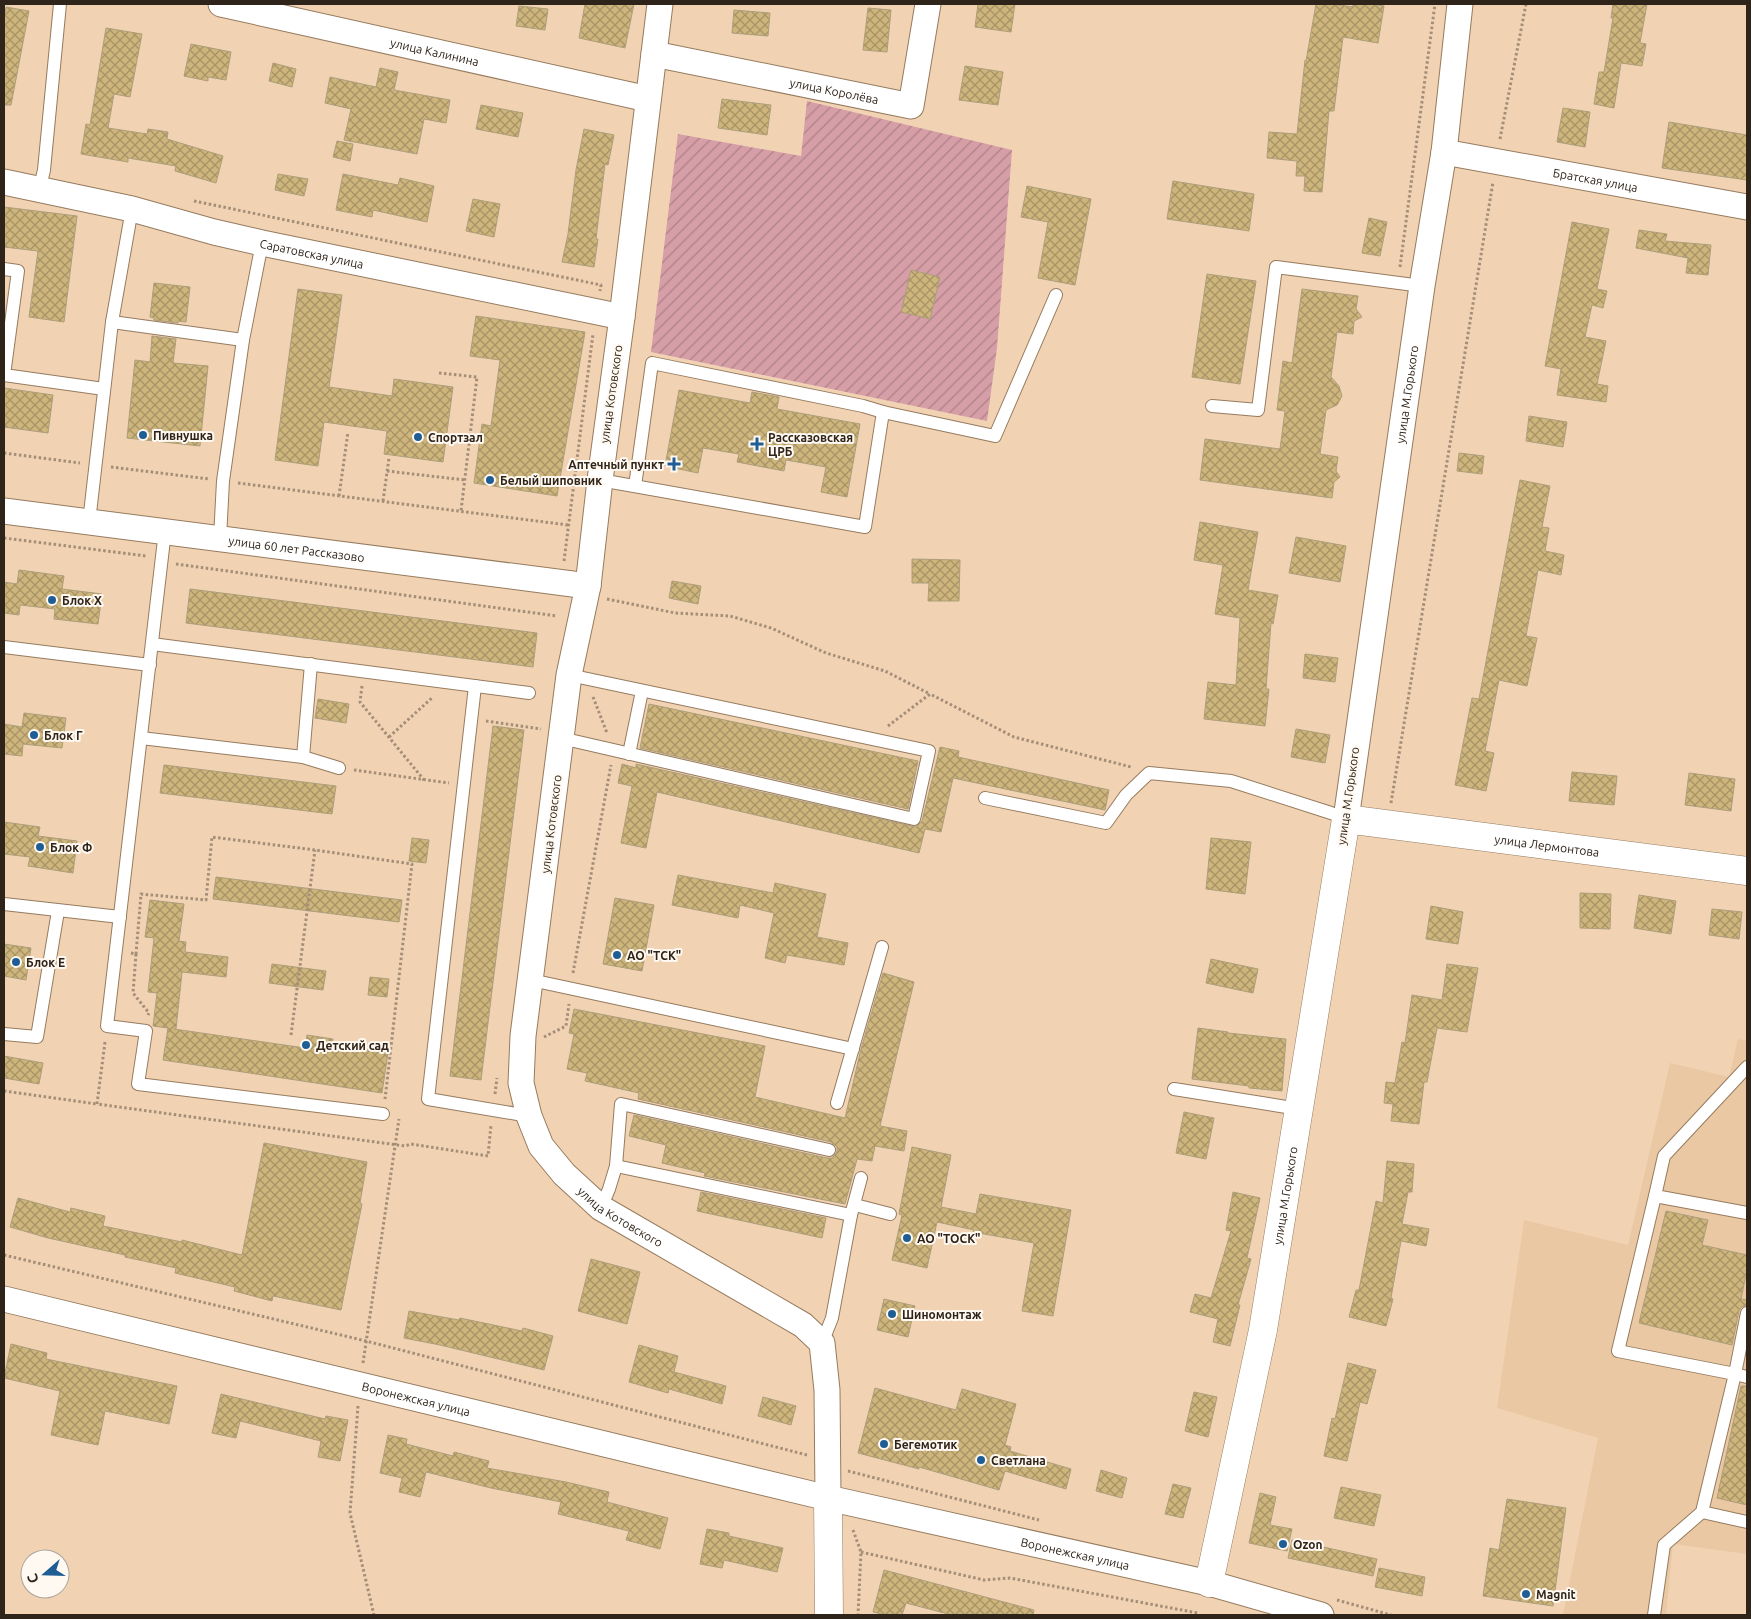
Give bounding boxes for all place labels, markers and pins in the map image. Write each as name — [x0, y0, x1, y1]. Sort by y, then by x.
marker: Пивнушка — [137, 429, 149, 441]
place label: Пивнушка — [153, 429, 213, 442]
marker: Спортзал — [412, 431, 424, 443]
place label: Спортзал — [428, 431, 483, 444]
place label: Рассказовская ЦРБ — [768, 431, 853, 458]
marker: Рассказовская ЦРБ — [750, 437, 764, 451]
place label: Аптечный пункт — [568, 458, 664, 471]
marker: Аптечный пункт — [668, 458, 680, 470]
marker: Белый шиповник — [484, 474, 496, 486]
place label: Белый шиповник — [500, 474, 602, 487]
marker: Блок Х — [46, 594, 58, 606]
place label: Блок Х — [62, 594, 102, 607]
marker: Блок Г — [28, 729, 40, 741]
place label: Блок Г — [44, 729, 83, 742]
marker: Блок Ф — [34, 841, 46, 853]
place label: Блок Ф — [50, 841, 92, 854]
marker: АО "ТСК" — [611, 949, 623, 961]
place label: АО "ТСК" — [627, 949, 681, 962]
marker: Блок Е — [10, 956, 22, 968]
place label: Блок Е — [26, 956, 65, 969]
marker: Детский сад — [300, 1039, 312, 1051]
place label: Детский сад — [316, 1039, 389, 1052]
marker: АО "ТОСК" — [901, 1232, 913, 1244]
place label: АО "ТОСК" — [917, 1232, 981, 1245]
marker: Шиномонтаж — [886, 1308, 898, 1320]
place label: Шиномонтаж — [902, 1308, 982, 1321]
marker: Бегемотик — [878, 1438, 890, 1450]
place label: Бегемотик — [894, 1438, 957, 1451]
marker: Светлана — [975, 1454, 987, 1466]
place label: Светлана — [991, 1454, 1046, 1467]
marker: Ozon — [1277, 1538, 1289, 1550]
place label: Ozon — [1293, 1538, 1322, 1551]
marker: Magnit — [1520, 1588, 1532, 1600]
place label: Magnit — [1536, 1588, 1576, 1601]

